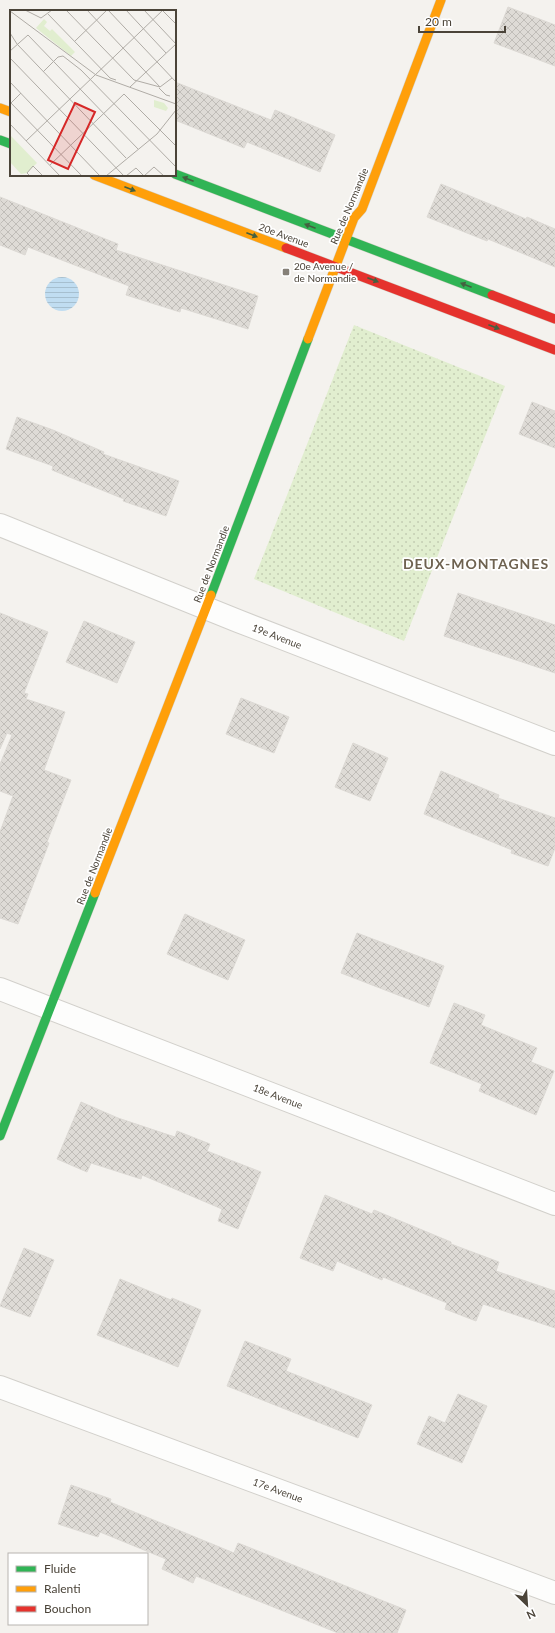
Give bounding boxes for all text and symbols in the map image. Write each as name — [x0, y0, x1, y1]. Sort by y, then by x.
scale bar — [419, 8, 505, 34]
inset map — [10, 10, 176, 176]
text: 20 m — [425, 14, 452, 29]
street label: Rue de Normandie — [328, 166, 370, 246]
one-way arrow — [182, 176, 194, 182]
one-way arrow — [125, 186, 137, 192]
street label: 20e Avenue — [257, 220, 311, 250]
one-way arrow — [303, 222, 315, 228]
one-way arrow — [247, 232, 259, 238]
place label: 20e Avenue / de Normandie — [294, 260, 356, 284]
marker: 20e Avenue / de Normandie — [281, 267, 291, 277]
one-way arrow — [367, 278, 379, 284]
one-way arrow — [460, 282, 472, 288]
one-way arrow — [488, 324, 500, 330]
street label: Rue de Normandie — [191, 524, 231, 604]
district label: DEUX-MONTAGNES — [403, 555, 549, 572]
street label: 19e Avenue — [250, 621, 304, 651]
street label: Rue de Normandie — [74, 826, 114, 906]
street label: 18e Avenue — [251, 1081, 305, 1111]
street label: 17e Avenue — [251, 1475, 305, 1505]
legend — [8, 1553, 148, 1625]
text: Fluide — [44, 1561, 76, 1576]
text: Ralenti — [44, 1581, 81, 1596]
north arrow — [507, 1585, 547, 1625]
text: Bouchon — [44, 1601, 91, 1616]
text: N — [525, 1607, 538, 1622]

